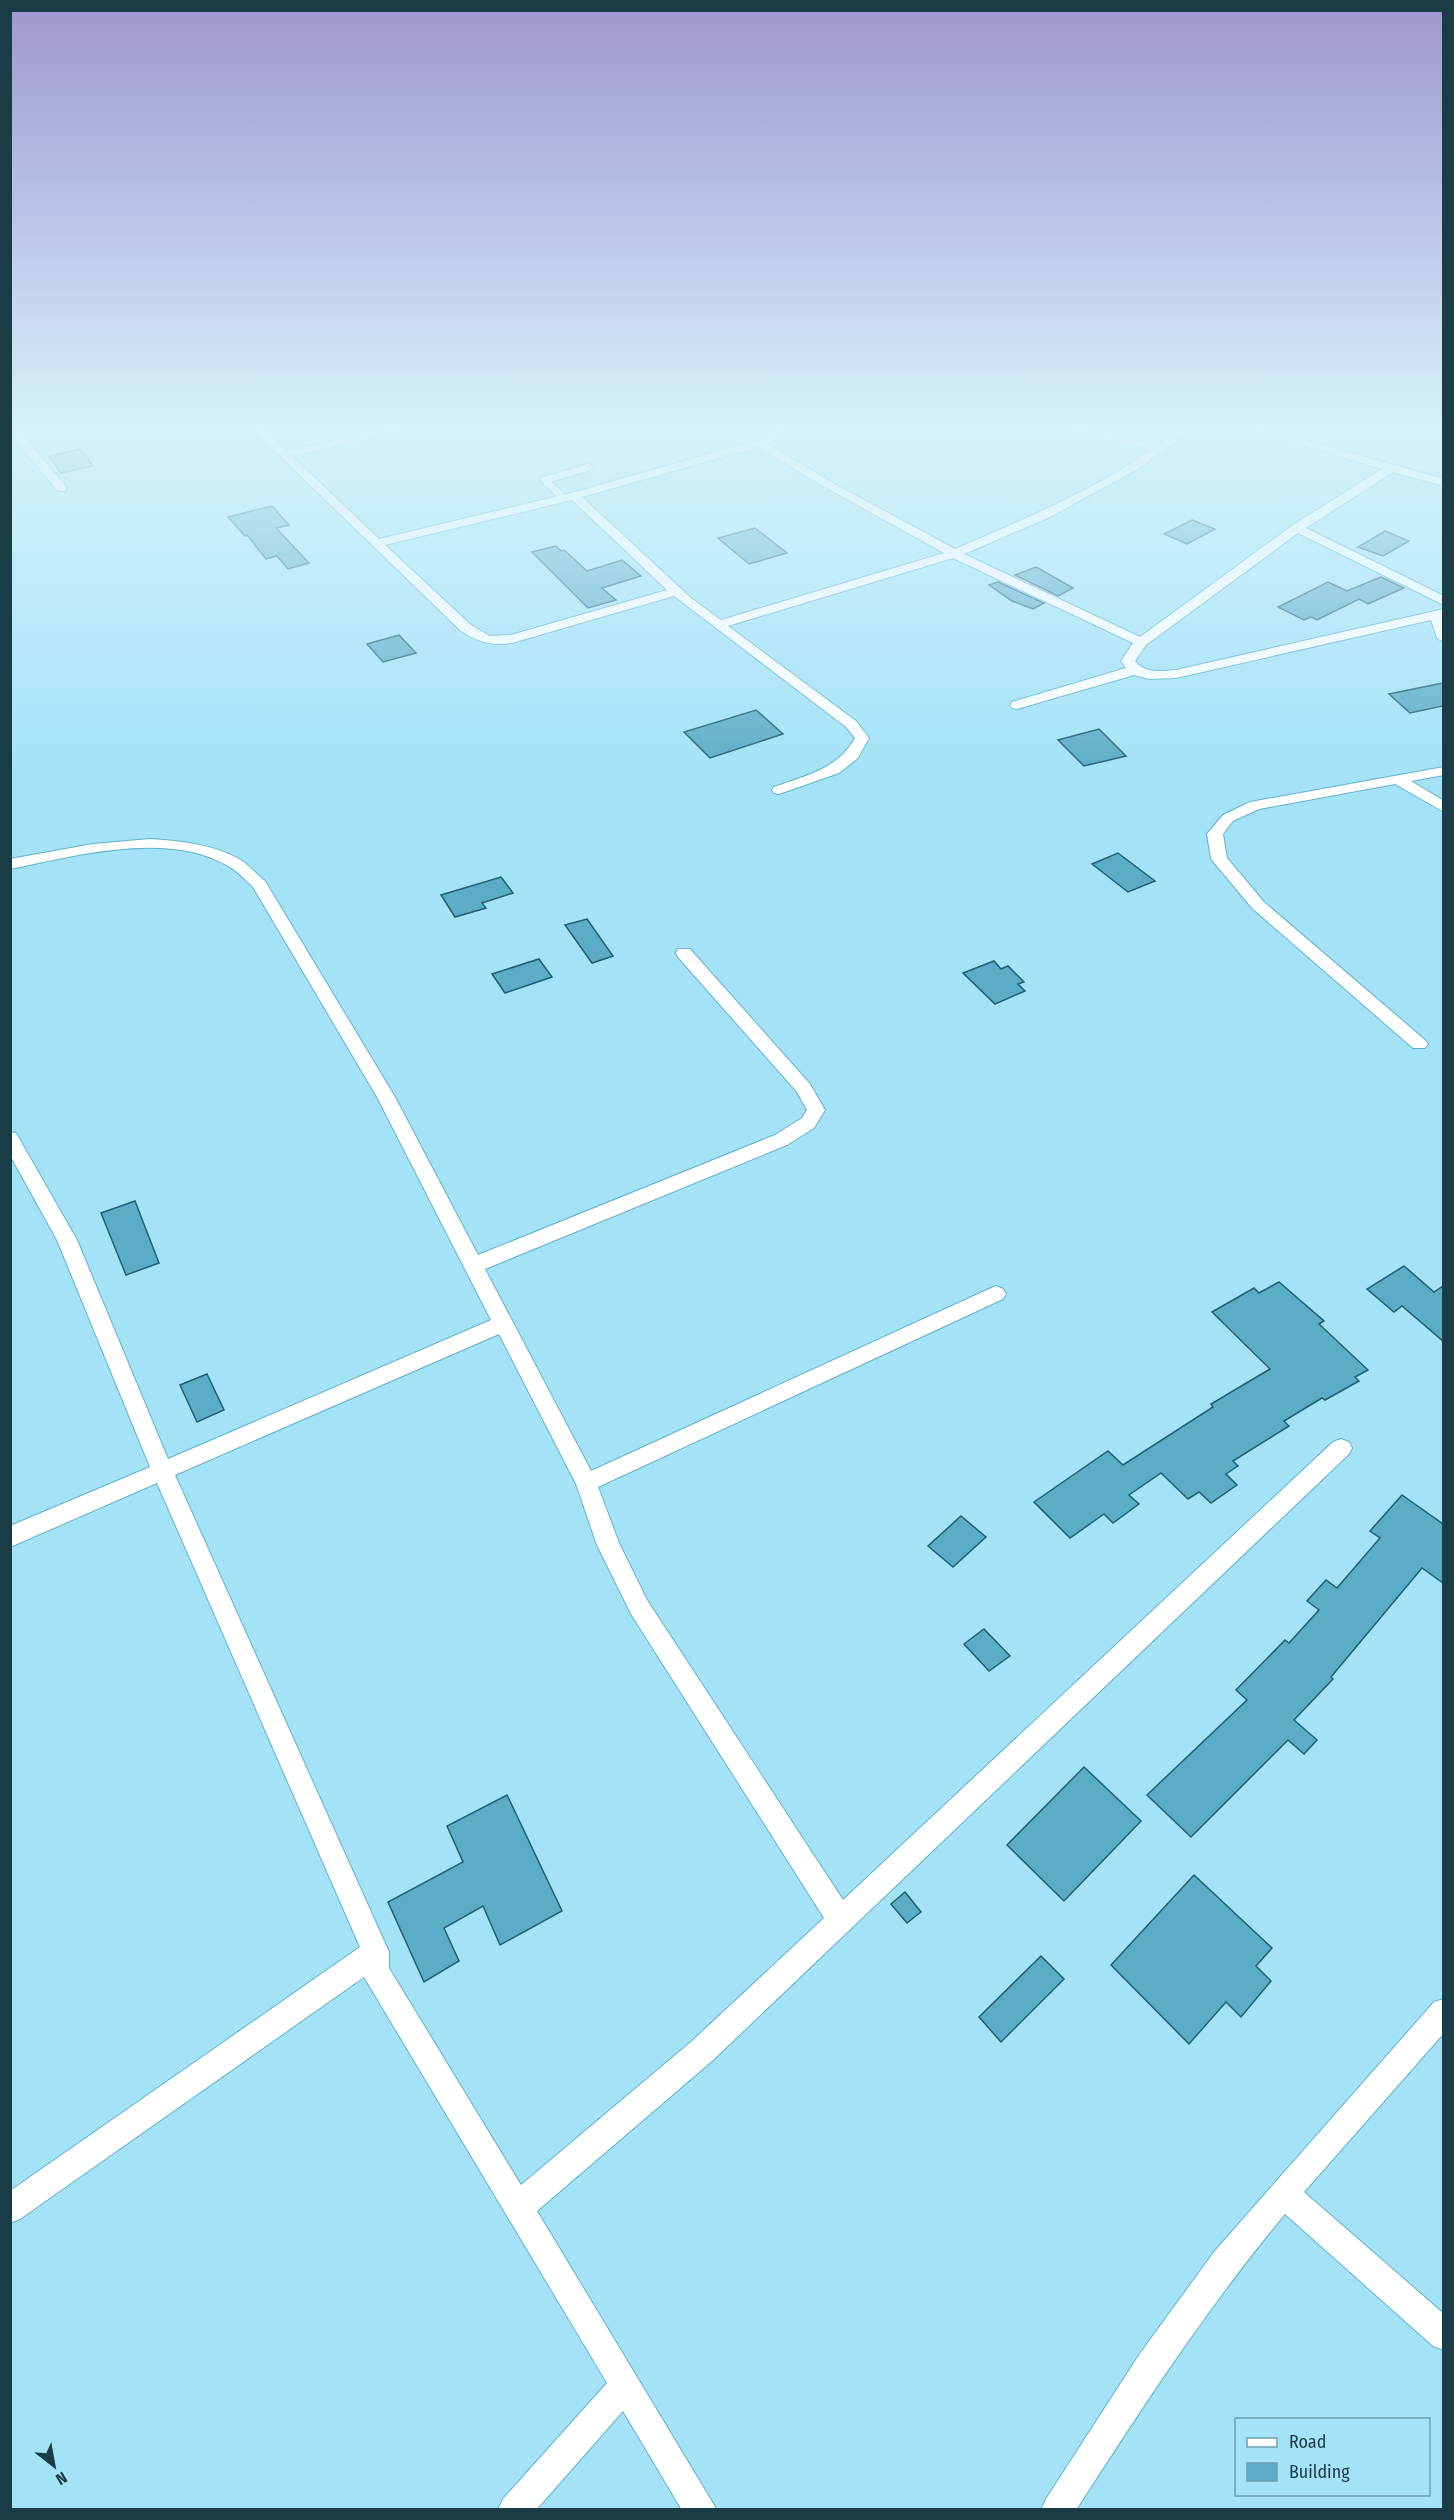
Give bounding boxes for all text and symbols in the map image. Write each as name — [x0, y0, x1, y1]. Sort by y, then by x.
legend — [1235, 2418, 1430, 2496]
text: Road — [1289, 2431, 1326, 2453]
north arrow — [24, 2436, 84, 2496]
text: Building — [1289, 2461, 1350, 2483]
text: N — [52, 2468, 70, 2489]

